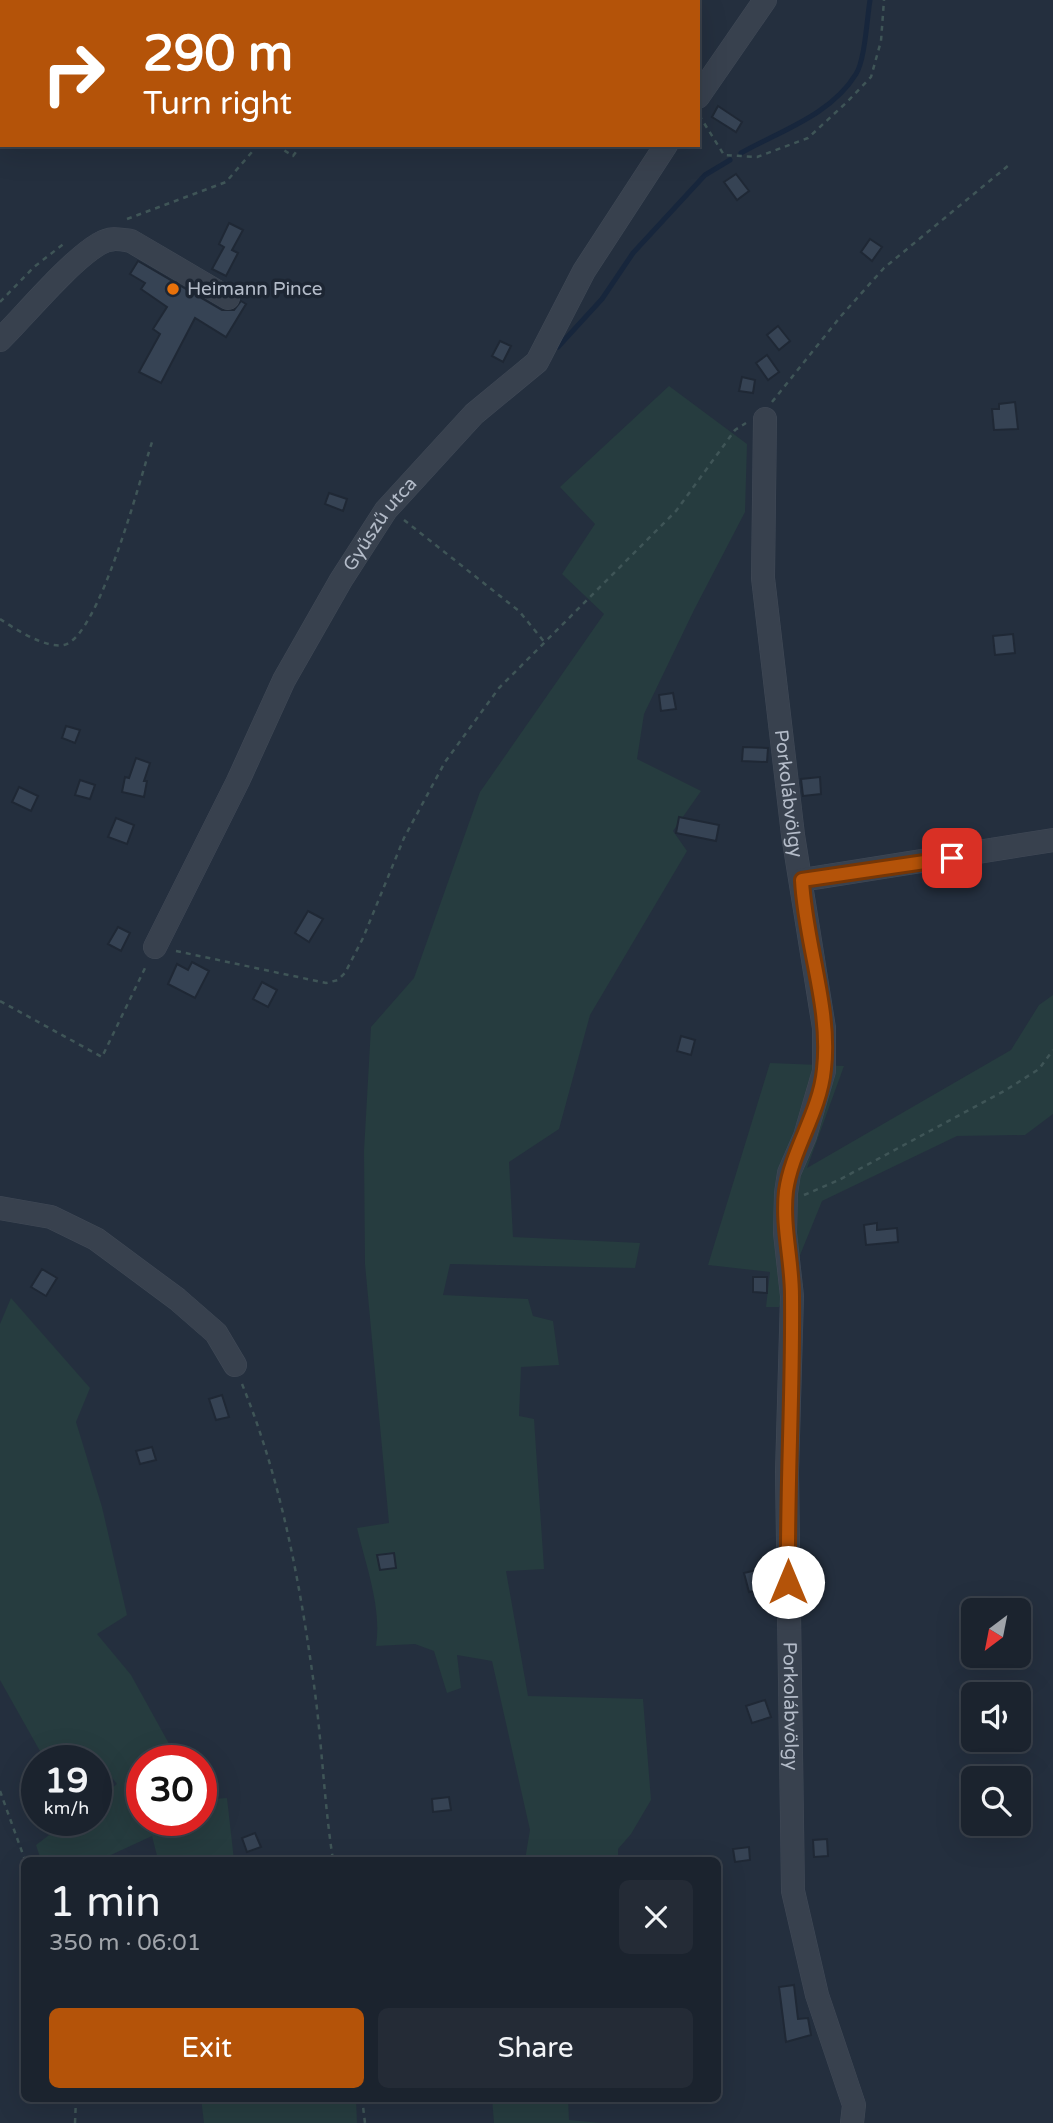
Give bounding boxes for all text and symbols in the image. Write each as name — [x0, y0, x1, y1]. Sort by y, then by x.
text: 290 m — [143, 25, 293, 84]
icon: right — [28, 28, 119, 119]
text: Turn right — [143, 85, 292, 123]
place label: Heimann Pince — [187, 278, 323, 300]
marker: Heimann Pince — [165, 281, 181, 297]
street label: Gyűszű utca — [339, 473, 421, 575]
street label: Porkolábvölgy — [770, 728, 807, 859]
pin — [922, 828, 982, 888]
icon: arrive — [933, 839, 971, 877]
position arrow — [751, 1545, 825, 1619]
north arrow — [961, 1598, 1031, 1668]
map controls — [961, 1598, 1031, 1836]
street label: Porkolábvölgy — [778, 1641, 802, 1771]
button: sound — [961, 1682, 1031, 1752]
speed limit sign: 30 — [126, 1745, 217, 1836]
text: 19 — [45, 1760, 88, 1802]
button: search — [961, 1766, 1031, 1836]
text: km/h — [44, 1797, 89, 1819]
text: 1 min — [49, 1877, 161, 1928]
button: close — [619, 1880, 693, 1954]
text: 350 m · 06:01 — [49, 1929, 201, 1957]
button: Exit — [49, 2008, 364, 2088]
button: Share — [378, 2008, 693, 2088]

